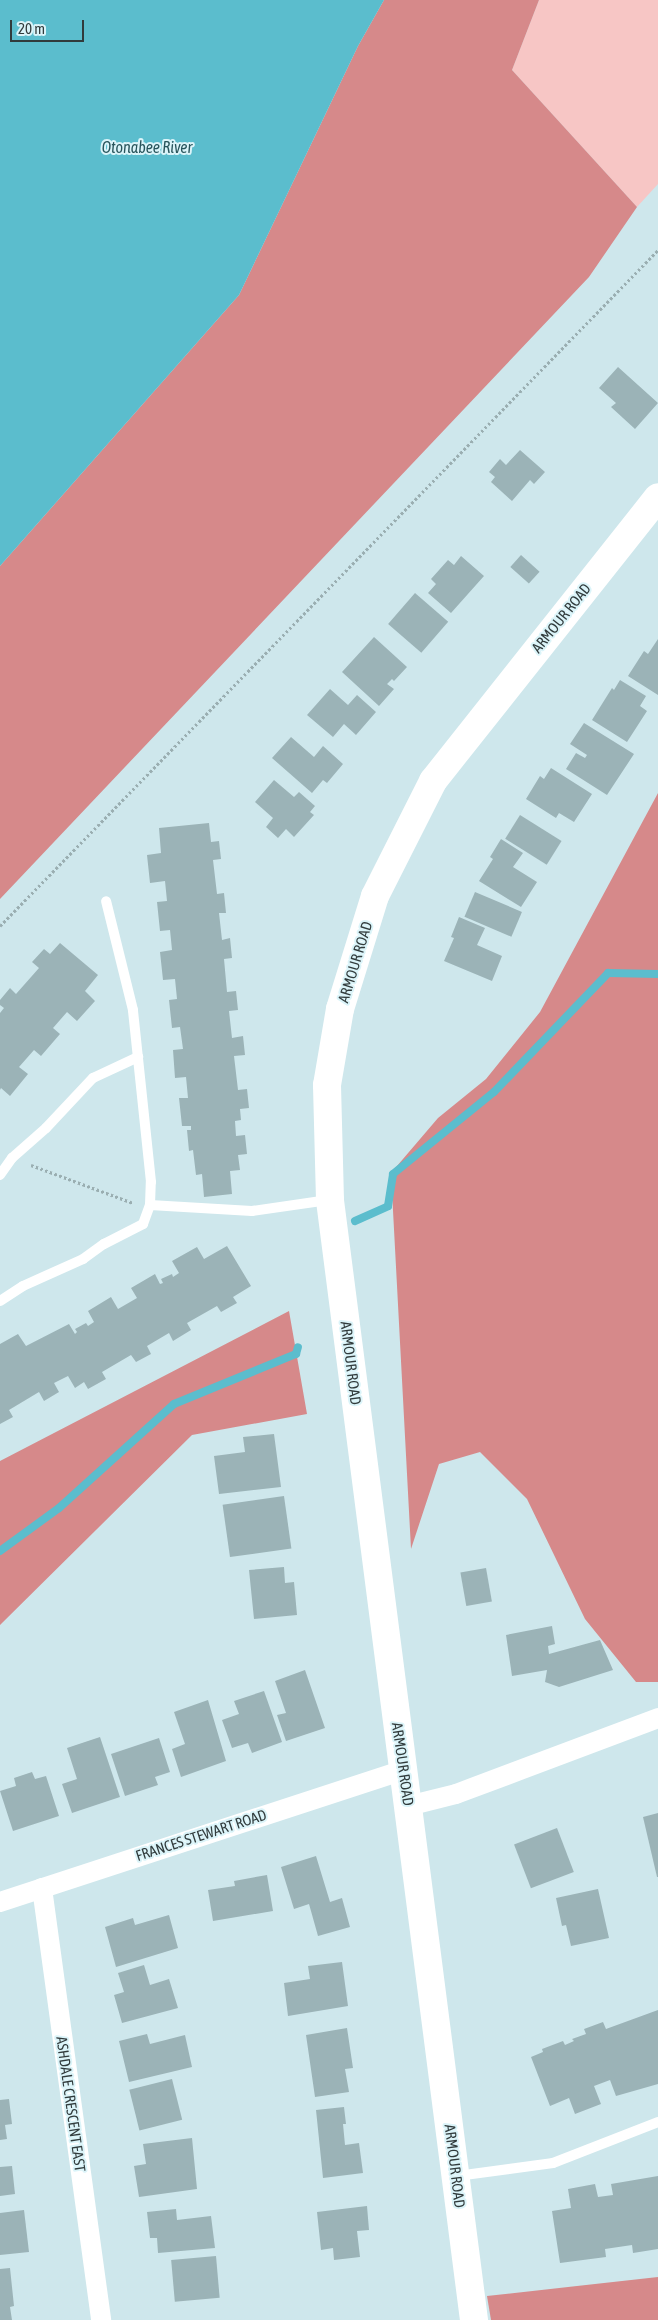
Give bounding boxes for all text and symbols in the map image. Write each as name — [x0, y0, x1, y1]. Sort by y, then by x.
scale bar — [12, 10, 86, 42]
text: 20 m — [18, 20, 45, 37]
water label: Otonabee River — [102, 137, 192, 157]
street label: ARMOUR ROAD — [528, 580, 594, 656]
street label: ARMOUR ROAD — [334, 919, 376, 1005]
street label: ARMOUR ROAD — [337, 1320, 365, 1406]
street label: ARMOUR ROAD — [388, 1721, 418, 1807]
street label: FRANCES STEWART ROAD — [133, 1805, 269, 1865]
street label: ASHDALE CRESCENT EAST — [53, 2035, 89, 2173]
street label: ARMOUR ROAD — [441, 2123, 469, 2209]

